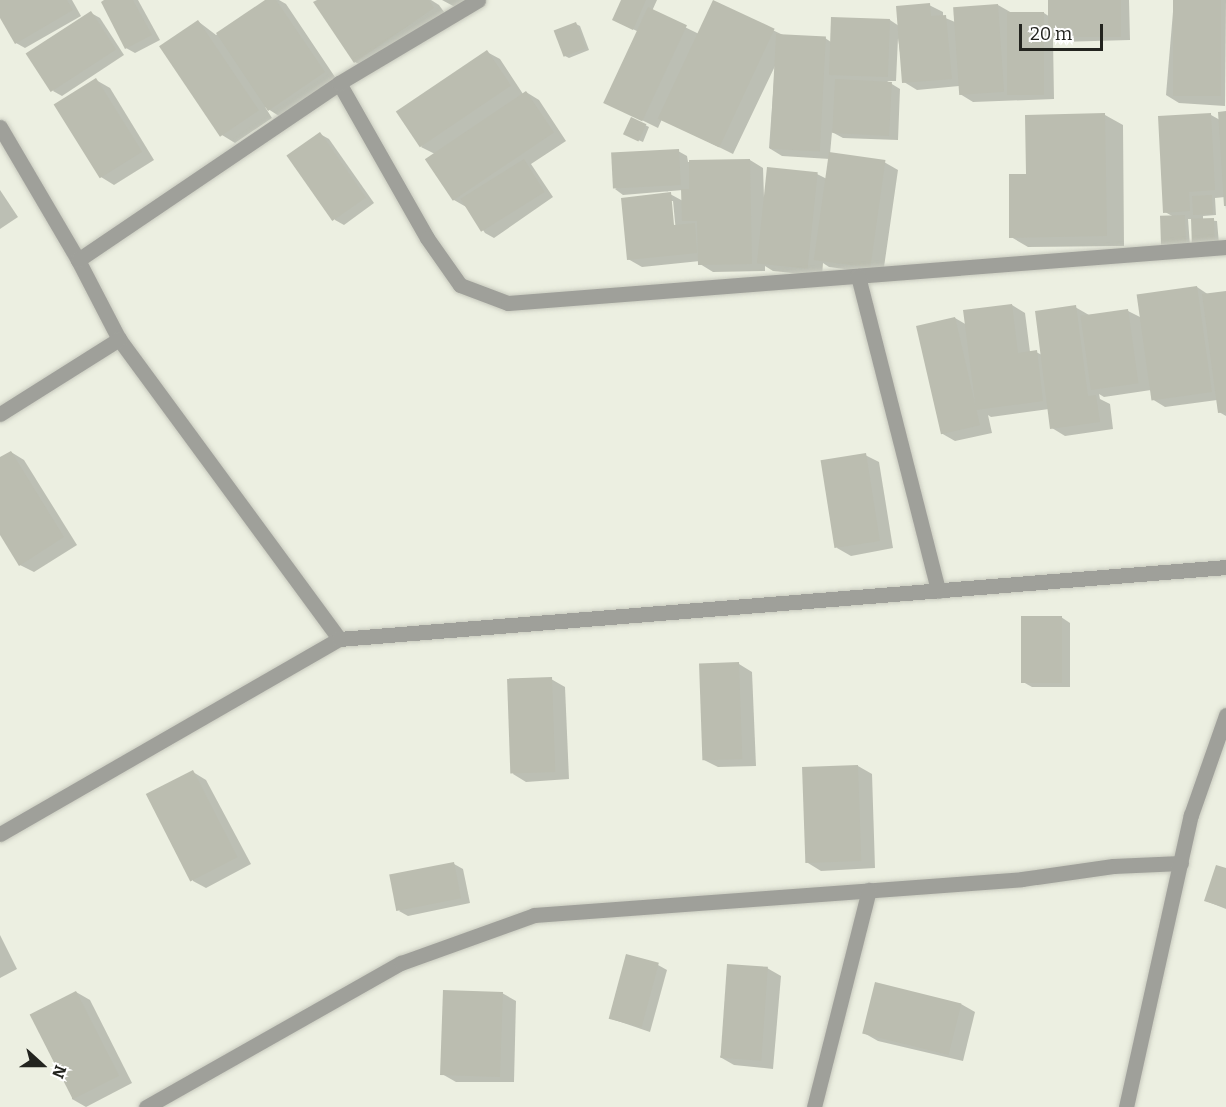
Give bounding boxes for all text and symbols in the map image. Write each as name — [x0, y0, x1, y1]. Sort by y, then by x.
scale bar — [1022, 12, 1106, 50]
text: 20 m — [1030, 23, 1072, 45]
north arrow — [12, 1035, 72, 1095]
text: N — [48, 1062, 70, 1081]

